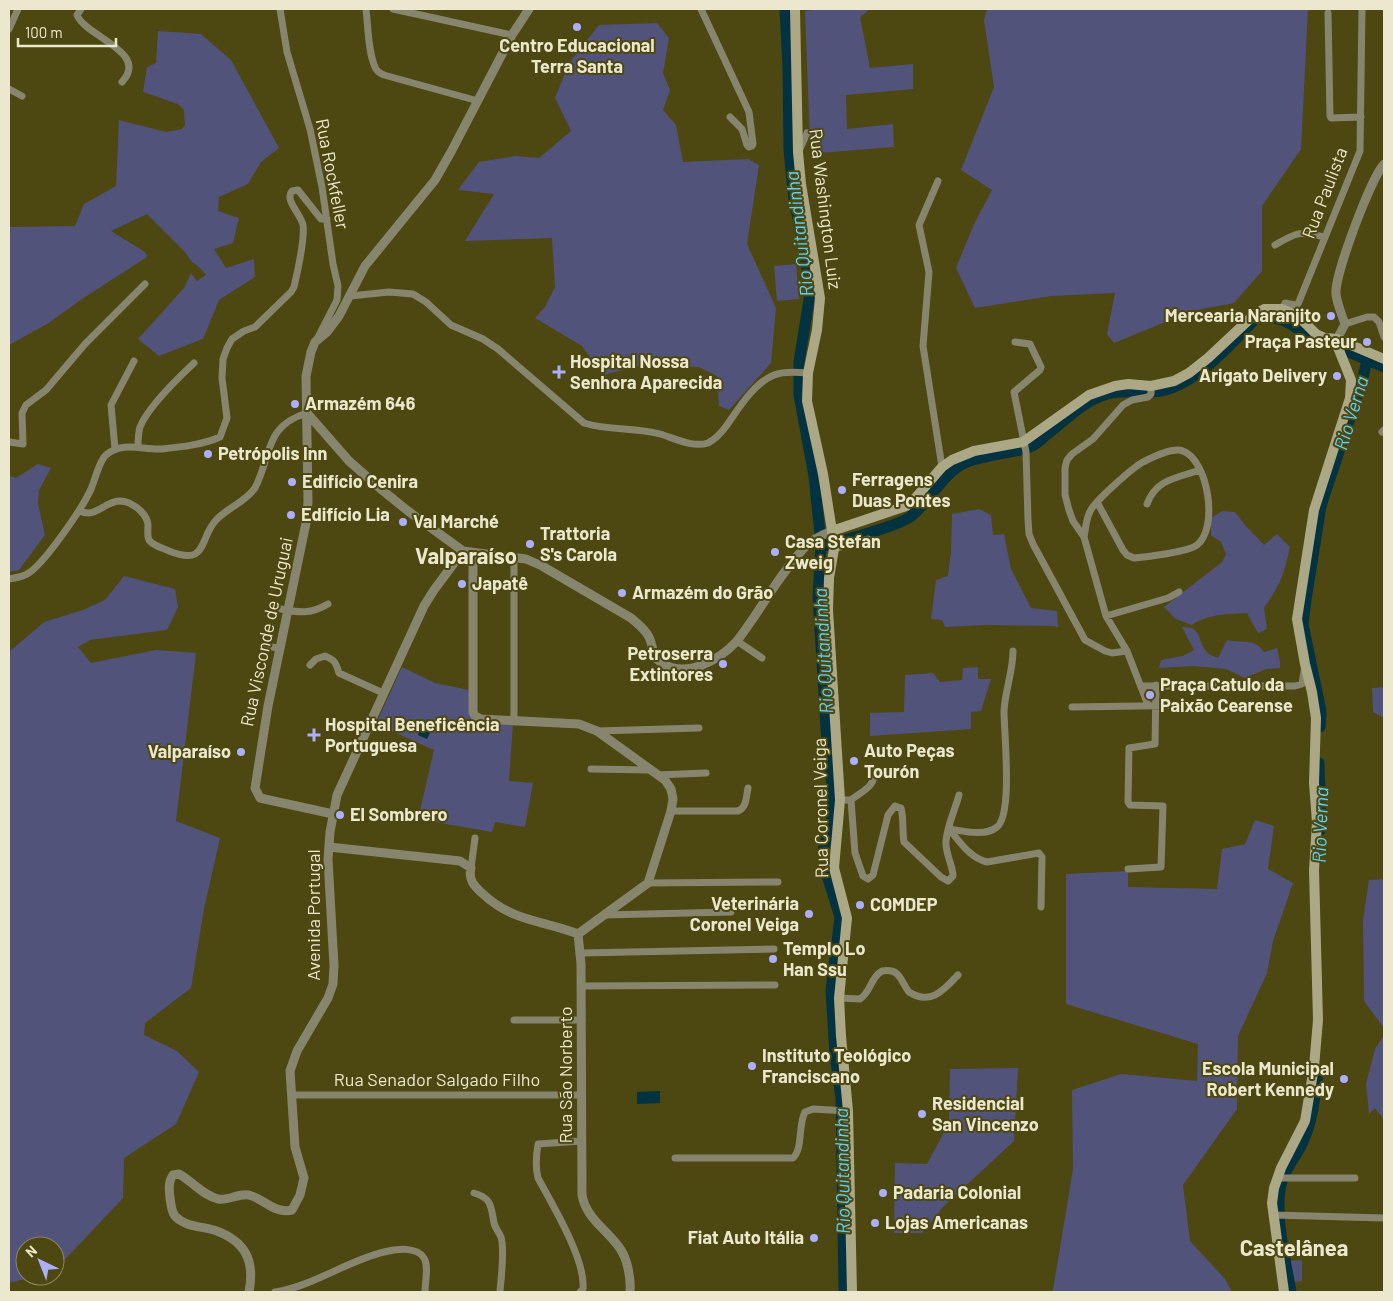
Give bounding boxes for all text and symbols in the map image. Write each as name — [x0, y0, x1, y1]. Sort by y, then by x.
scale bar — [18, 15, 115, 47]
marker: Centro Educacional Terra Santa — [571, 21, 583, 33]
text: 100 m — [25, 23, 63, 41]
place label: Centro Educacional Terra Santa — [499, 34, 655, 77]
street label: Rua Rockfeller — [311, 117, 355, 231]
street label: Rua Washington Luiz — [805, 127, 847, 290]
street label: Rua Paulista — [1297, 144, 1352, 241]
water label: Rio Quitandinha — [779, 170, 818, 298]
place label: Mercearia Naranjito — [1165, 304, 1321, 326]
marker: Mercearia Naranjito — [1325, 310, 1337, 322]
place label: Praça Pasteur — [1245, 330, 1357, 352]
marker: Praça Pasteur — [1361, 336, 1373, 348]
place label: Hospital Nossa Senhora Aparecida — [570, 350, 722, 393]
place label: Arigato Delivery — [1199, 364, 1327, 386]
marker: Hospital Nossa Senhora Aparecida — [552, 365, 566, 379]
marker: Arigato Delivery — [1331, 370, 1343, 382]
water label: Rio Verna — [1328, 373, 1373, 453]
place label: Armazém 646 — [305, 392, 416, 414]
marker: Armazém 646 — [289, 398, 301, 410]
place label: Petrópolis Inn — [218, 442, 327, 464]
marker: Petrópolis Inn — [202, 448, 214, 460]
place label: Ferragens Duas Pontes — [852, 468, 951, 511]
place label: Edifício Cenira — [302, 470, 418, 492]
marker: Edifício Cenira — [286, 476, 298, 488]
marker: Ferragens Duas Pontes — [836, 484, 848, 496]
place label: Edifício Lia — [301, 503, 390, 525]
marker: Edifício Lia — [285, 509, 297, 521]
place label: Val Marché — [413, 510, 499, 532]
marker: Val Marché — [397, 516, 409, 528]
place label: Trattoria S's Carola — [540, 522, 617, 565]
place label: Casa Stefan Zweig — [785, 530, 881, 573]
street label: Rua Visconde de Uruguai — [235, 535, 297, 728]
marker: Trattoria S's Carola — [524, 538, 536, 550]
district label: Valparaíso — [415, 542, 517, 568]
marker: Casa Stefan Zweig — [769, 546, 781, 558]
place label: Japatê — [472, 572, 528, 594]
marker: Japatê — [456, 578, 468, 590]
place label: Armazém do Grão — [632, 581, 773, 603]
marker: Armazém do Grão — [616, 587, 628, 599]
water label: Rio Quitandinha — [808, 587, 837, 715]
place label: Petroserra Extintores — [628, 642, 713, 685]
marker: Petroserra Extintores — [717, 658, 729, 670]
place label: Praça Catulo da Paixão Cearense — [1160, 673, 1293, 716]
marker: Praça Catulo da Paixão Cearense — [1144, 689, 1156, 701]
place label: Hospital Beneficência Portuguesa — [325, 713, 500, 756]
marker: Hospital Beneficência Portuguesa — [307, 728, 321, 742]
street label: Rua Coronel Veiga — [808, 738, 832, 878]
place label: Auto Peças Tourón — [864, 739, 955, 782]
place label: Valparaíso — [148, 740, 231, 762]
marker: Valparaíso — [235, 746, 247, 758]
marker: Auto Peças Tourón — [848, 755, 860, 767]
water label: Rio Verna — [1307, 787, 1332, 863]
place label: El Sombrero — [350, 803, 448, 825]
marker: El Sombrero — [334, 809, 346, 821]
street label: Avenida Portugal — [302, 849, 324, 981]
place label: Veterinária Coronel Veiga — [690, 892, 799, 935]
place label: COMDEP — [870, 893, 938, 915]
marker: COMDEP — [854, 899, 866, 911]
marker: Veterinária Coronel Veiga — [803, 908, 815, 920]
place label: Templo Lo Han Ssu — [783, 937, 865, 980]
marker: Templo Lo Han Ssu — [767, 953, 779, 965]
street label: Rua São Norberto — [554, 1006, 576, 1144]
place label: Instituto Teológico Franciscano — [762, 1044, 911, 1087]
place label: Escola Municipal Robert Kennedy — [1202, 1057, 1334, 1100]
marker: Instituto Teológico Franciscano — [746, 1060, 758, 1072]
street label: Rua Senador Salgado Filho — [334, 1068, 540, 1090]
marker: Escola Municipal Robert Kennedy — [1338, 1073, 1350, 1085]
place label: Residencial San Vincenzo — [932, 1092, 1039, 1135]
water label: Rio Quitandinha — [829, 1108, 854, 1234]
marker: Residencial San Vincenzo — [916, 1108, 928, 1120]
place label: Padaria Colonial — [893, 1181, 1021, 1203]
marker: Padaria Colonial — [877, 1187, 889, 1199]
place label: Lojas Americanas — [885, 1211, 1028, 1233]
marker: Lojas Americanas — [869, 1217, 881, 1229]
place label: Fiat Auto Itália — [688, 1226, 804, 1248]
marker: Fiat Auto Itália — [808, 1232, 820, 1244]
district label: Castelânea — [1240, 1234, 1348, 1260]
north arrow — [15, 1236, 65, 1286]
text: N — [22, 1242, 40, 1261]

